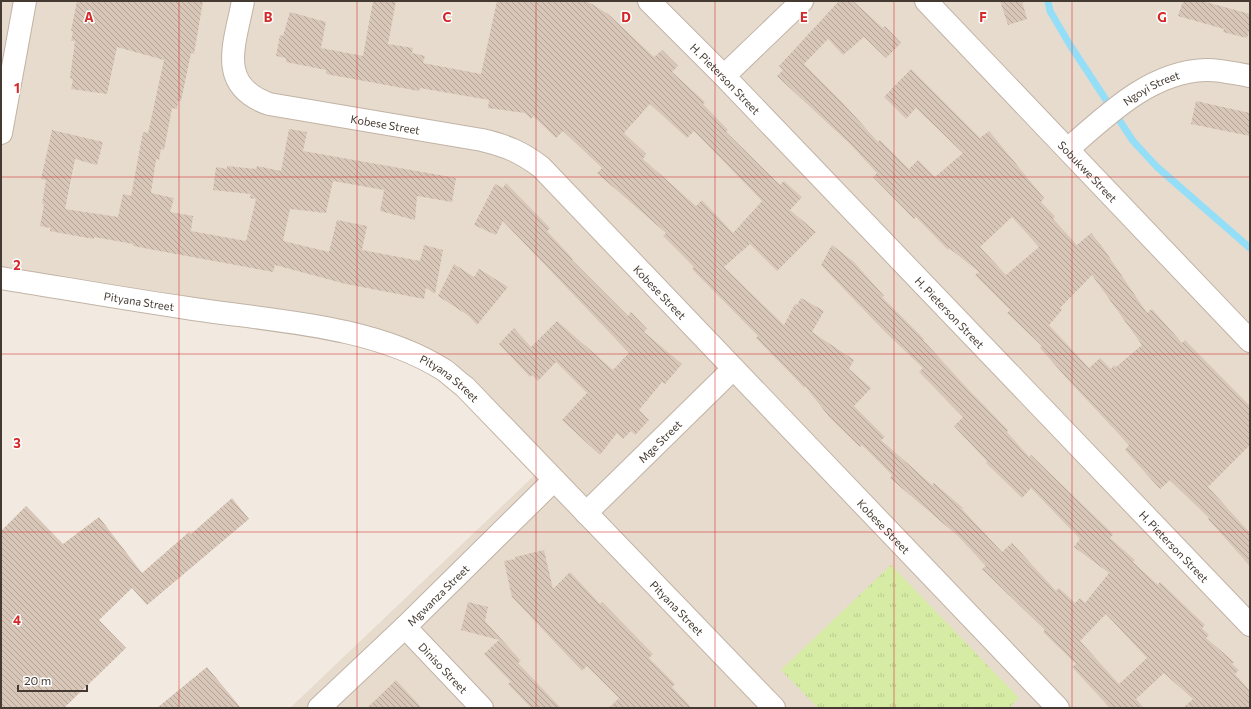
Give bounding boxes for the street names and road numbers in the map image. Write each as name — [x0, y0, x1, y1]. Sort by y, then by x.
street label: H. Pieterson Street — [688, 40, 764, 117]
street label: Ngoyi Street — [1120, 68, 1181, 107]
street label: Kobese Street — [350, 111, 421, 136]
street label: Sobukwe Street — [1056, 138, 1121, 205]
street label: Kobese Street — [631, 262, 689, 322]
street label: H. Pieterson Street — [913, 274, 988, 351]
street label: Pityana Street — [103, 289, 176, 313]
street label: Pityana Street — [418, 351, 482, 405]
street label: Mge Street — [635, 417, 684, 465]
street label: Kobese Street — [855, 496, 913, 556]
street label: H. Pieterson Street — [1137, 508, 1212, 585]
street label: Mgwanza Street — [404, 561, 472, 628]
street label: Pityana Street — [648, 577, 707, 638]
street label: Diniso Street — [417, 640, 471, 696]

